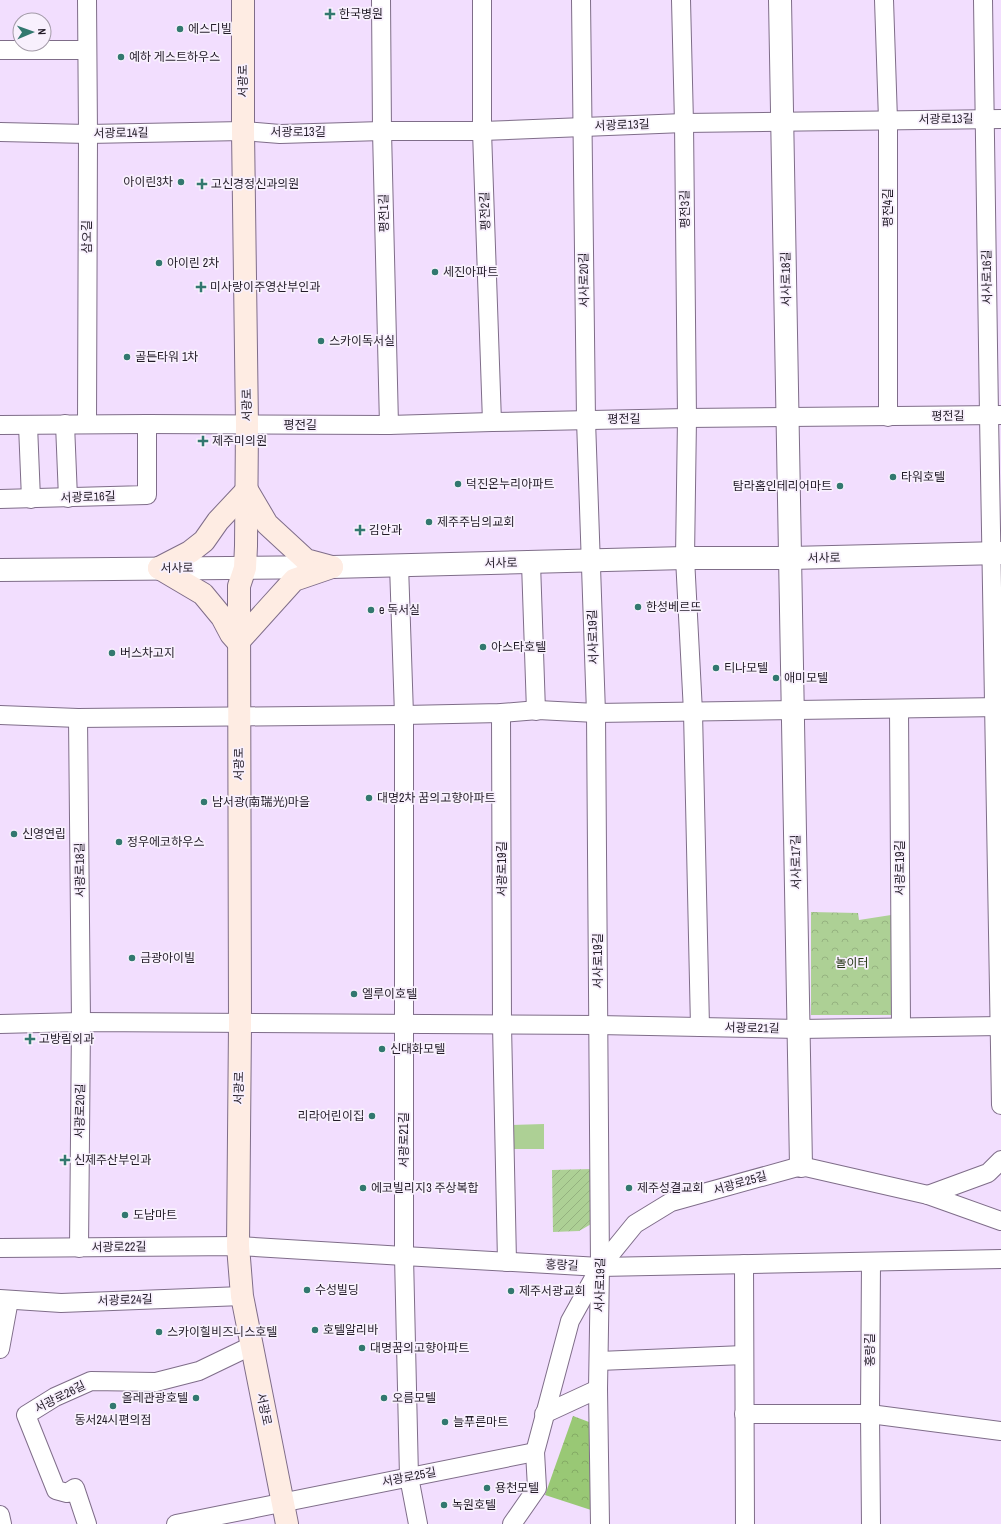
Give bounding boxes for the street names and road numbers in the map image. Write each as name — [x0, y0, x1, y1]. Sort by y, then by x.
street label: 서광로 — [235, 64, 251, 98]
street label: 서광로13길 — [918, 111, 974, 127]
street label: 서광로13길 — [594, 116, 650, 134]
street label: 서광로13길 — [270, 124, 326, 140]
street label: 서광로14길 — [93, 125, 149, 141]
street label: 평전4길 — [880, 189, 896, 227]
street label: 평전3길 — [677, 190, 693, 228]
street label: 평전2길 — [476, 191, 494, 231]
street label: 평전1길 — [376, 194, 392, 232]
street label: 삼오길 — [79, 220, 95, 254]
street label: 서사로16길 — [979, 249, 995, 305]
street label: 서사로18길 — [778, 251, 794, 307]
street label: 서사로20길 — [576, 252, 592, 308]
street label: 서광로 — [239, 388, 255, 422]
street label: 평전길 — [931, 408, 965, 424]
street label: 평전길 — [607, 411, 641, 427]
street label: 평전길 — [283, 417, 317, 433]
street label: 서광로16길 — [60, 488, 116, 506]
street label: 서사로 — [807, 550, 841, 566]
street label: 서사로 — [484, 555, 518, 571]
street label: 서사로 — [160, 560, 194, 576]
street label: 서사로19길 — [584, 609, 602, 665]
street label: 서광로 — [231, 747, 247, 781]
street label: 서사로17길 — [788, 834, 804, 890]
street label: 서광로19길 — [892, 840, 908, 896]
street label: 서광로19길 — [494, 841, 510, 897]
street label: 서광로18길 — [72, 842, 88, 898]
street label: 서사로19길 — [590, 933, 606, 989]
street label: 서광로21길 — [724, 1020, 780, 1036]
street label: 서광로 — [231, 1071, 247, 1105]
street label: 서광로20길 — [72, 1083, 88, 1139]
street label: 서광로21길 — [396, 1112, 412, 1168]
street label: 서광로25길 — [711, 1168, 769, 1198]
street label: 서광로22길 — [91, 1239, 147, 1255]
street label: 홍랑길 — [545, 1256, 579, 1274]
street label: 서사로19길 — [592, 1257, 608, 1313]
street label: 서광로24길 — [97, 1291, 153, 1309]
street label: 홍랑길 — [862, 1333, 878, 1367]
street label: 서광로26길 — [32, 1377, 88, 1417]
street label: 서광로 — [253, 1391, 275, 1427]
street label: 서광로25길 — [380, 1464, 438, 1490]

